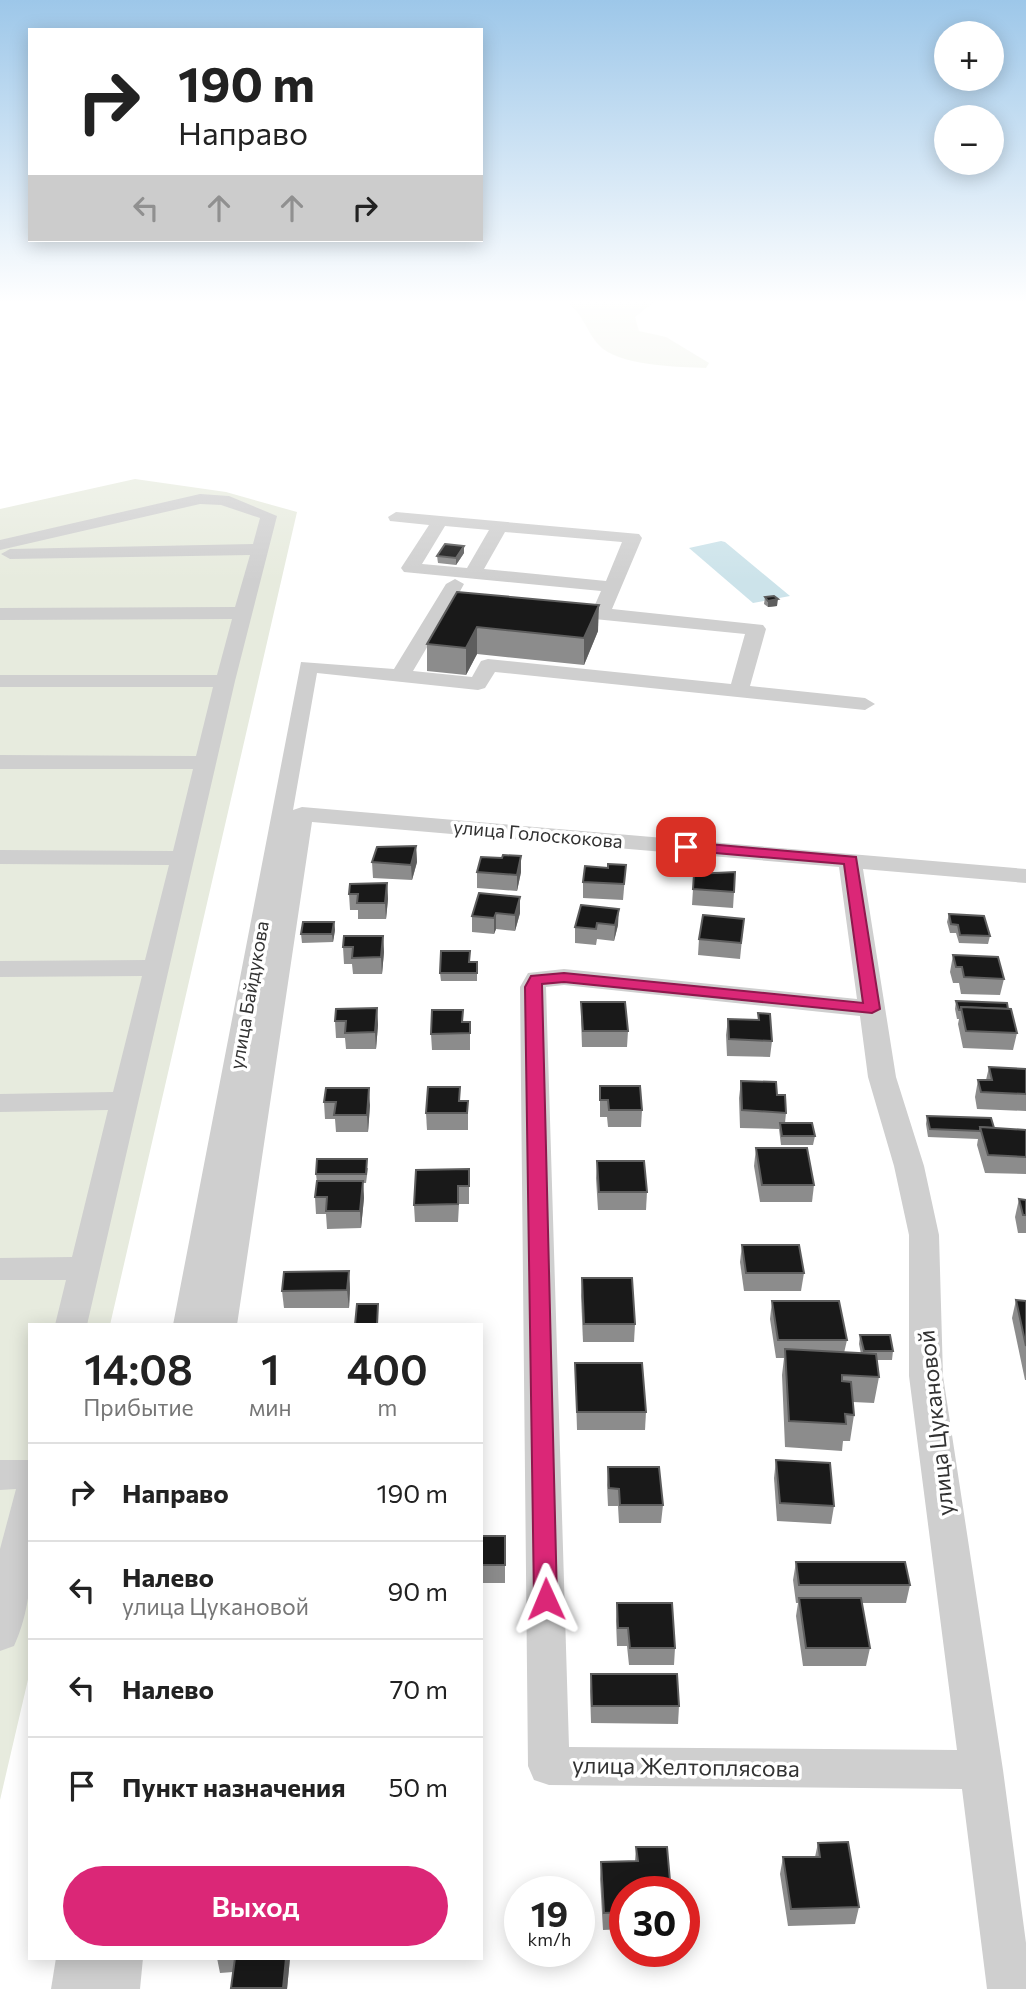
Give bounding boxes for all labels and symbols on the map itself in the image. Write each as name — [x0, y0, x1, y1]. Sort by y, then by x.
street label: улица Голоскокова — [452, 815, 624, 852]
pin — [656, 817, 716, 877]
street label: улица Байдукова — [224, 919, 273, 1071]
street label: улица Цукановой — [911, 1329, 959, 1518]
position arrow — [509, 1562, 583, 1636]
street label: улица Желтоплясова — [572, 1750, 800, 1782]
speed limit sign: 30 — [609, 1876, 700, 1967]

